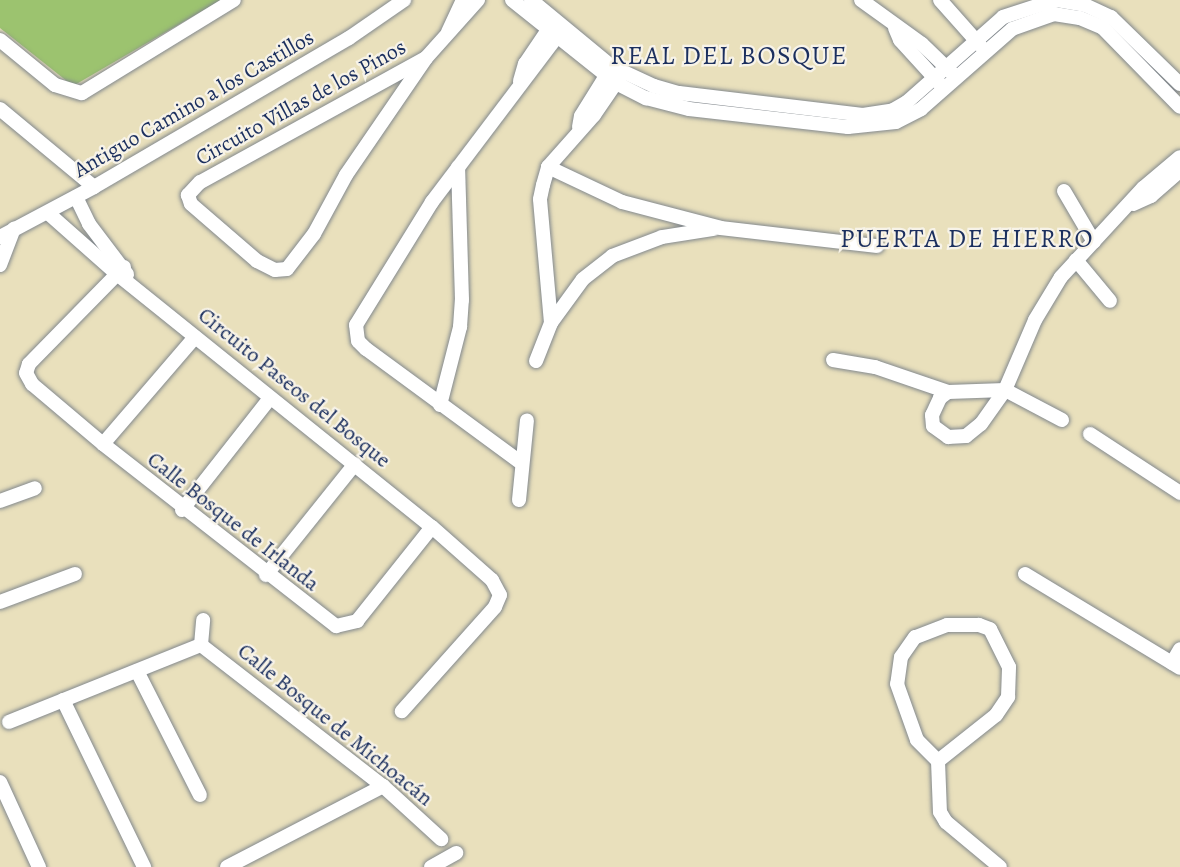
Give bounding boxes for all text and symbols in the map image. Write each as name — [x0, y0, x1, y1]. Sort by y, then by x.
street label: Antiguo Camino a los Castillos — [69, 24, 319, 184]
street label: Circuito Villas de los Pinos — [191, 34, 411, 172]
district label: REAL DEL BOSQUE — [610, 40, 848, 72]
district label: PUERTA DE HIERRO — [840, 223, 1094, 255]
street label: Circuito Paseos del Bosque — [193, 302, 395, 474]
street label: Calle Bosque de Irlanda — [142, 447, 324, 597]
street label: Calle Bosque de Michoacán — [232, 638, 438, 812]

